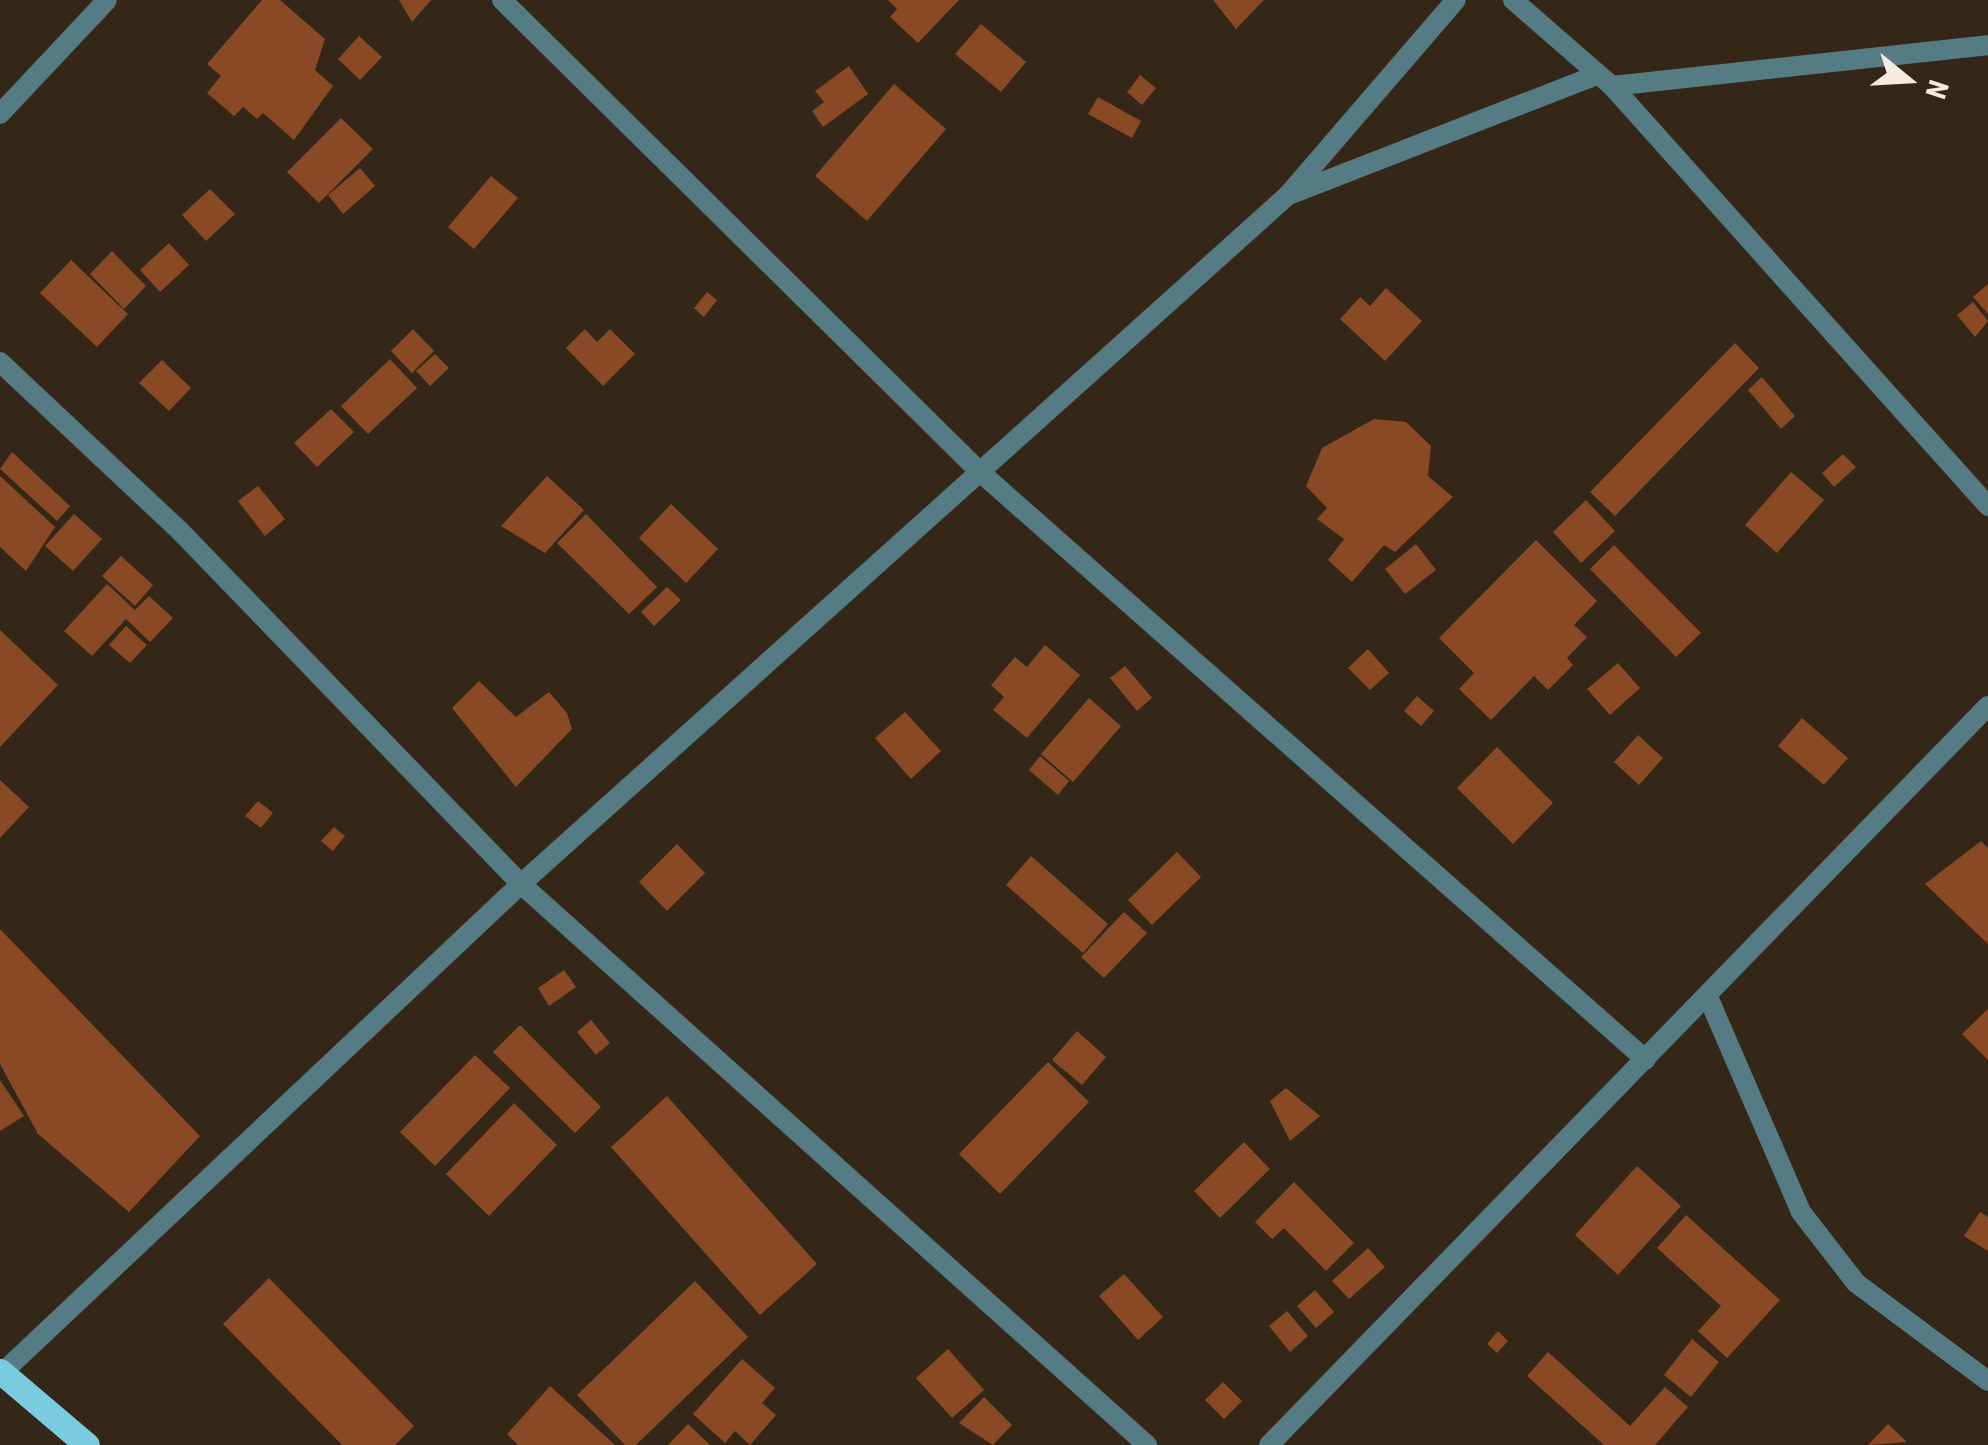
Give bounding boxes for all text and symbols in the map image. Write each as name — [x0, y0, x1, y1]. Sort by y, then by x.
north arrow — [1858, 30, 1958, 130]
text: N — [1919, 76, 1955, 103]

